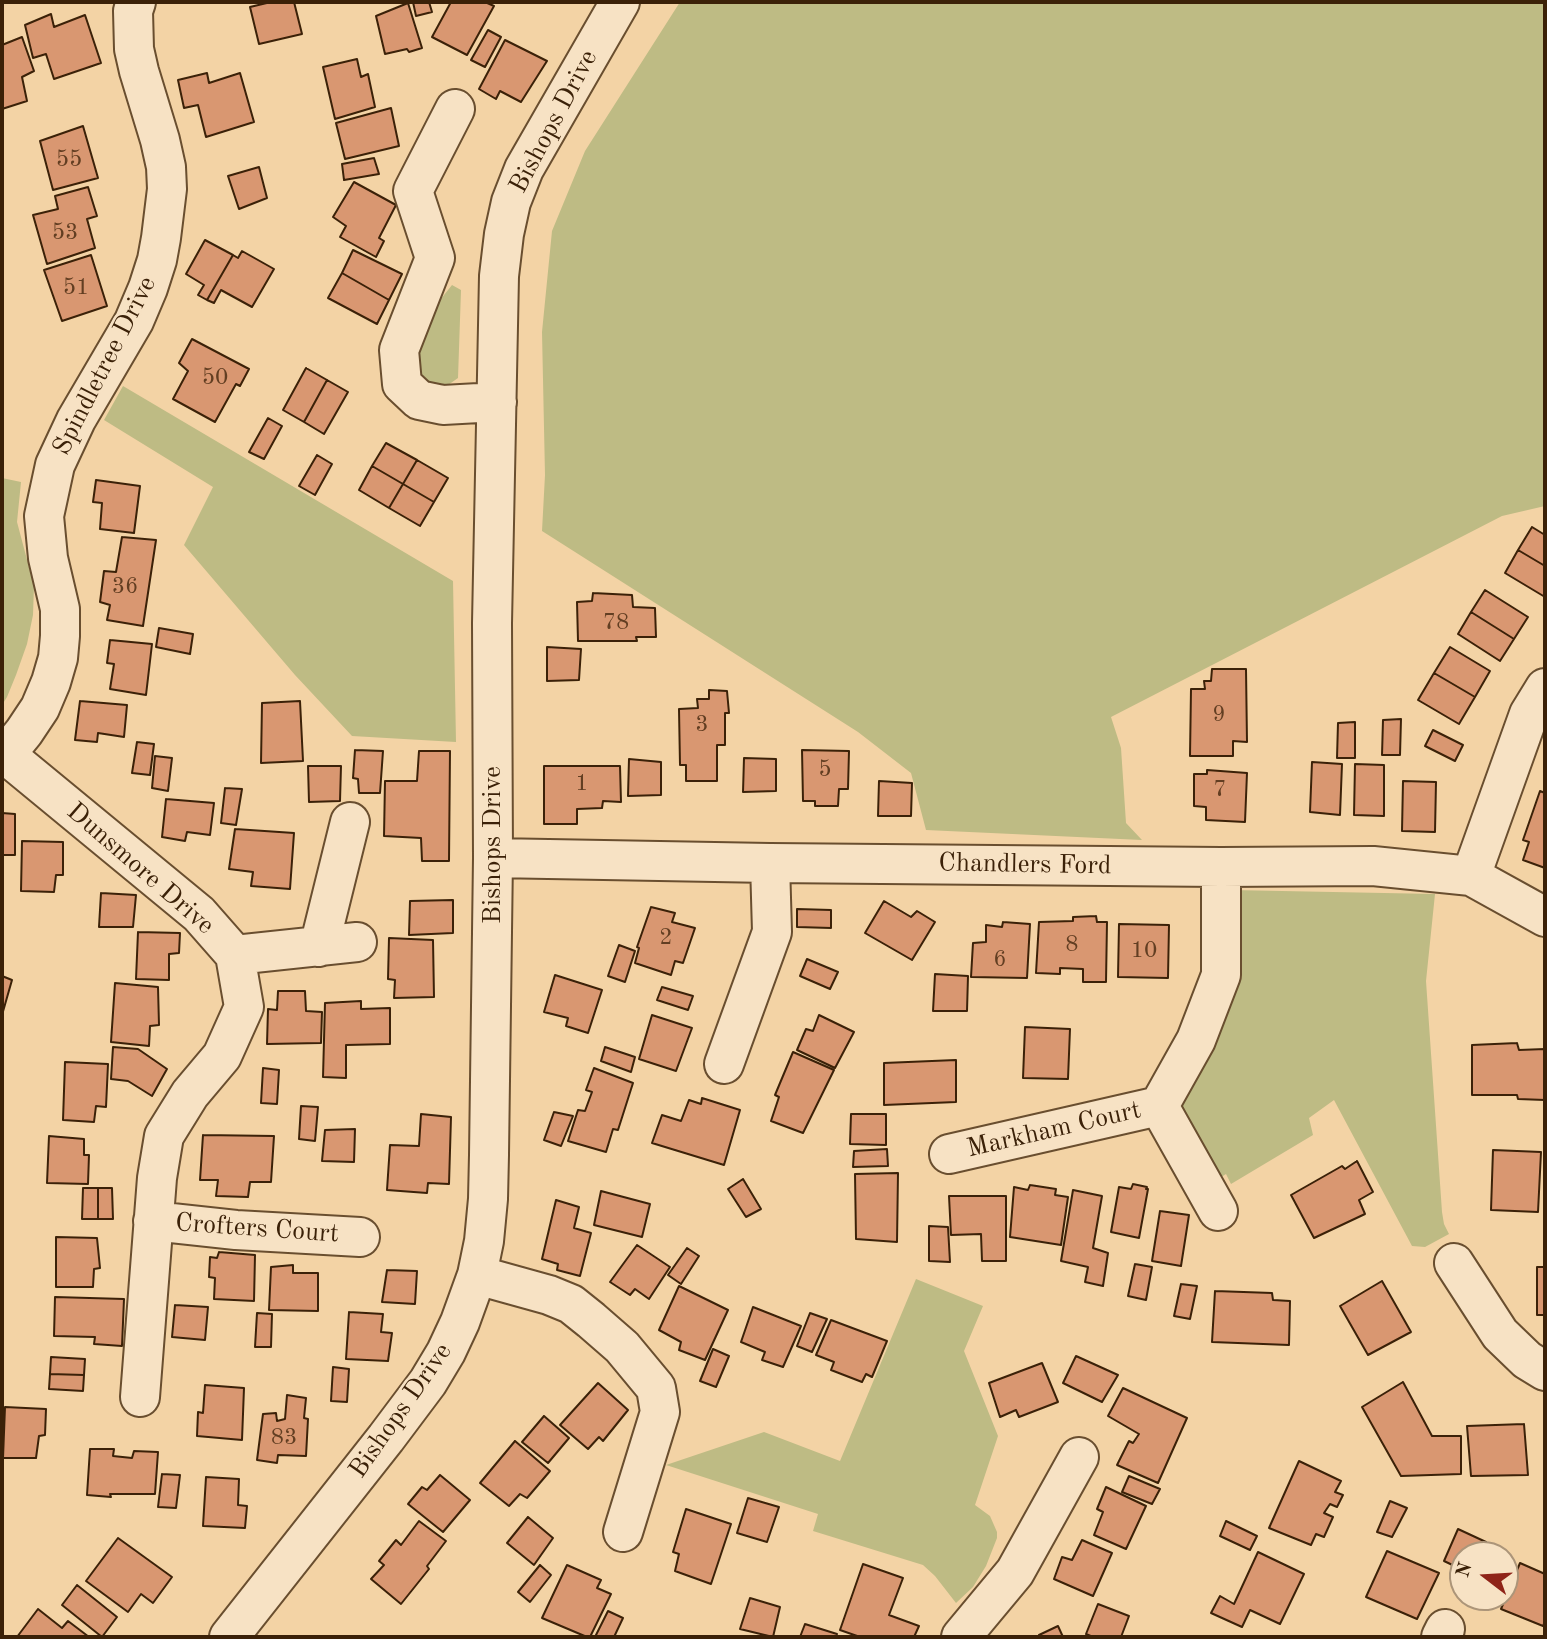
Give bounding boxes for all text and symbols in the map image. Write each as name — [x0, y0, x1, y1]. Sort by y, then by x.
street label: Bishops Drive — [503, 45, 605, 199]
house number: 55 — [56, 146, 82, 174]
house number: 53 — [52, 219, 78, 247]
street label: Spindletree Drive — [46, 271, 164, 461]
house number: 51 — [63, 274, 89, 302]
house number: 50 — [202, 364, 228, 392]
house number: 36 — [112, 573, 138, 601]
house number: 78 — [603, 609, 629, 637]
house number: 9 — [1212, 701, 1226, 729]
house number: 3 — [695, 711, 709, 739]
house number: 5 — [818, 756, 832, 784]
street label: Bishops Drive — [477, 766, 509, 924]
house number: 1 — [575, 770, 589, 798]
house number: 7 — [1213, 776, 1227, 804]
street label: Dunsmore Drive — [60, 796, 220, 942]
street label: Chandlers Ford — [938, 848, 1112, 882]
house number: 2 — [659, 924, 673, 952]
house number: 8 — [1065, 931, 1079, 959]
house number: 10 — [1131, 937, 1157, 965]
house number: 6 — [993, 946, 1007, 974]
street label: Markham Court — [964, 1095, 1144, 1165]
street label: Crofters Court — [174, 1208, 340, 1250]
street label: Bishops Drive — [343, 1337, 459, 1485]
house number: 83 — [271, 1424, 297, 1452]
north arrow — [1449, 1541, 1519, 1611]
text: N — [1454, 1561, 1477, 1580]

